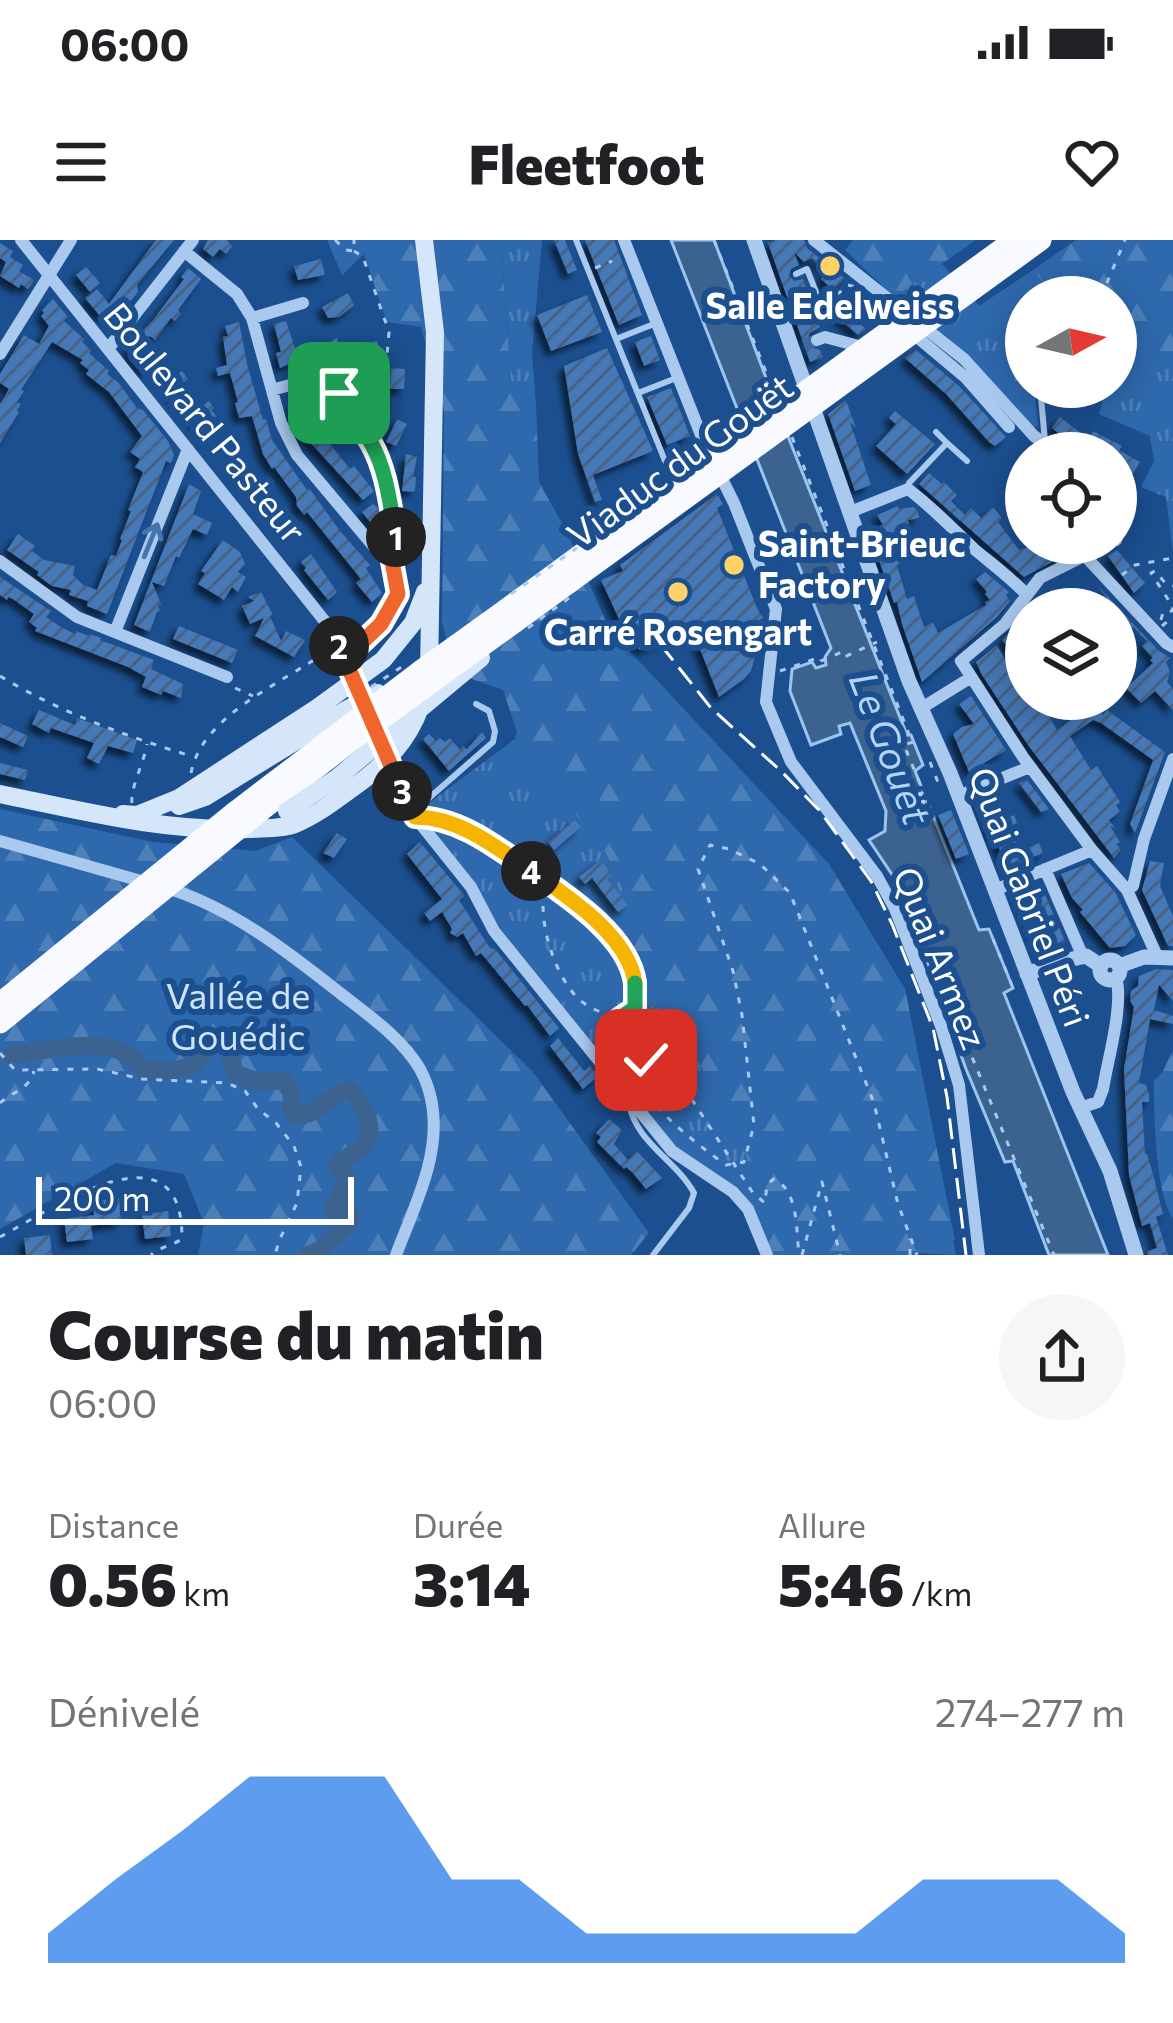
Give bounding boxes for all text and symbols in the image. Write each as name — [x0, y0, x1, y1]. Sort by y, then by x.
text: 06:00 — [60, 15, 189, 70]
icon: menu — [48, 129, 114, 195]
text: Fleetfoot — [469, 129, 704, 195]
icon: heart — [1059, 129, 1125, 195]
marker: Salle Edelweiss — [817, 253, 843, 279]
north arrow — [1005, 276, 1137, 408]
map controls — [1005, 276, 1137, 720]
place label: Salle Edelweiss — [706, 282, 954, 326]
street label: Boulevard Pasteur — [96, 293, 317, 551]
pin — [288, 342, 390, 444]
icon: arrive — [306, 360, 372, 426]
street label: Viaduc du Gouët — [558, 363, 800, 556]
button: locate — [1005, 432, 1137, 564]
pin: 1 — [366, 507, 426, 567]
text: 1 — [389, 516, 403, 557]
place label: Saint-Brieuc Factory — [758, 520, 966, 605]
one-way arrow — [142, 523, 163, 560]
marker: Saint-Brieuc Factory — [721, 552, 747, 578]
marker: Carré Rosengart — [665, 579, 691, 605]
button: layers — [1005, 588, 1137, 720]
place label: Carré Rosengart — [544, 608, 812, 652]
pin: 2 — [309, 616, 369, 676]
text: 2 — [330, 625, 348, 666]
water label: Le Gouët — [841, 664, 943, 832]
street label: Quai Gabriel Péri — [961, 760, 1101, 1032]
pin: 3 — [372, 761, 432, 821]
text: 3 — [392, 770, 412, 811]
pin: 4 — [501, 841, 561, 901]
text: 4 — [521, 850, 541, 891]
street label: Quai Armez — [885, 860, 998, 1055]
park label: Vallée de Gouédic — [166, 972, 310, 1057]
pin — [595, 1009, 697, 1111]
icon: check — [613, 1027, 679, 1093]
scale bar — [36, 1171, 354, 1224]
text: 200 m — [54, 1177, 150, 1218]
text: Course du matin — [48, 1292, 544, 1373]
button: share — [999, 1294, 1125, 1420]
text: 06:00 — [48, 1378, 157, 1426]
text: Distance — [48, 1504, 179, 1545]
text: Durée — [413, 1504, 503, 1545]
text: Allure — [778, 1504, 866, 1545]
text: 0.56 — [48, 1545, 177, 1618]
text: 3:14 — [413, 1545, 530, 1618]
text: 5:46 — [778, 1545, 905, 1618]
text: km — [177, 1572, 230, 1613]
text: /km — [905, 1572, 972, 1613]
text: Dénivelé — [48, 1687, 200, 1735]
text: 274–277 m — [935, 1687, 1125, 1735]

